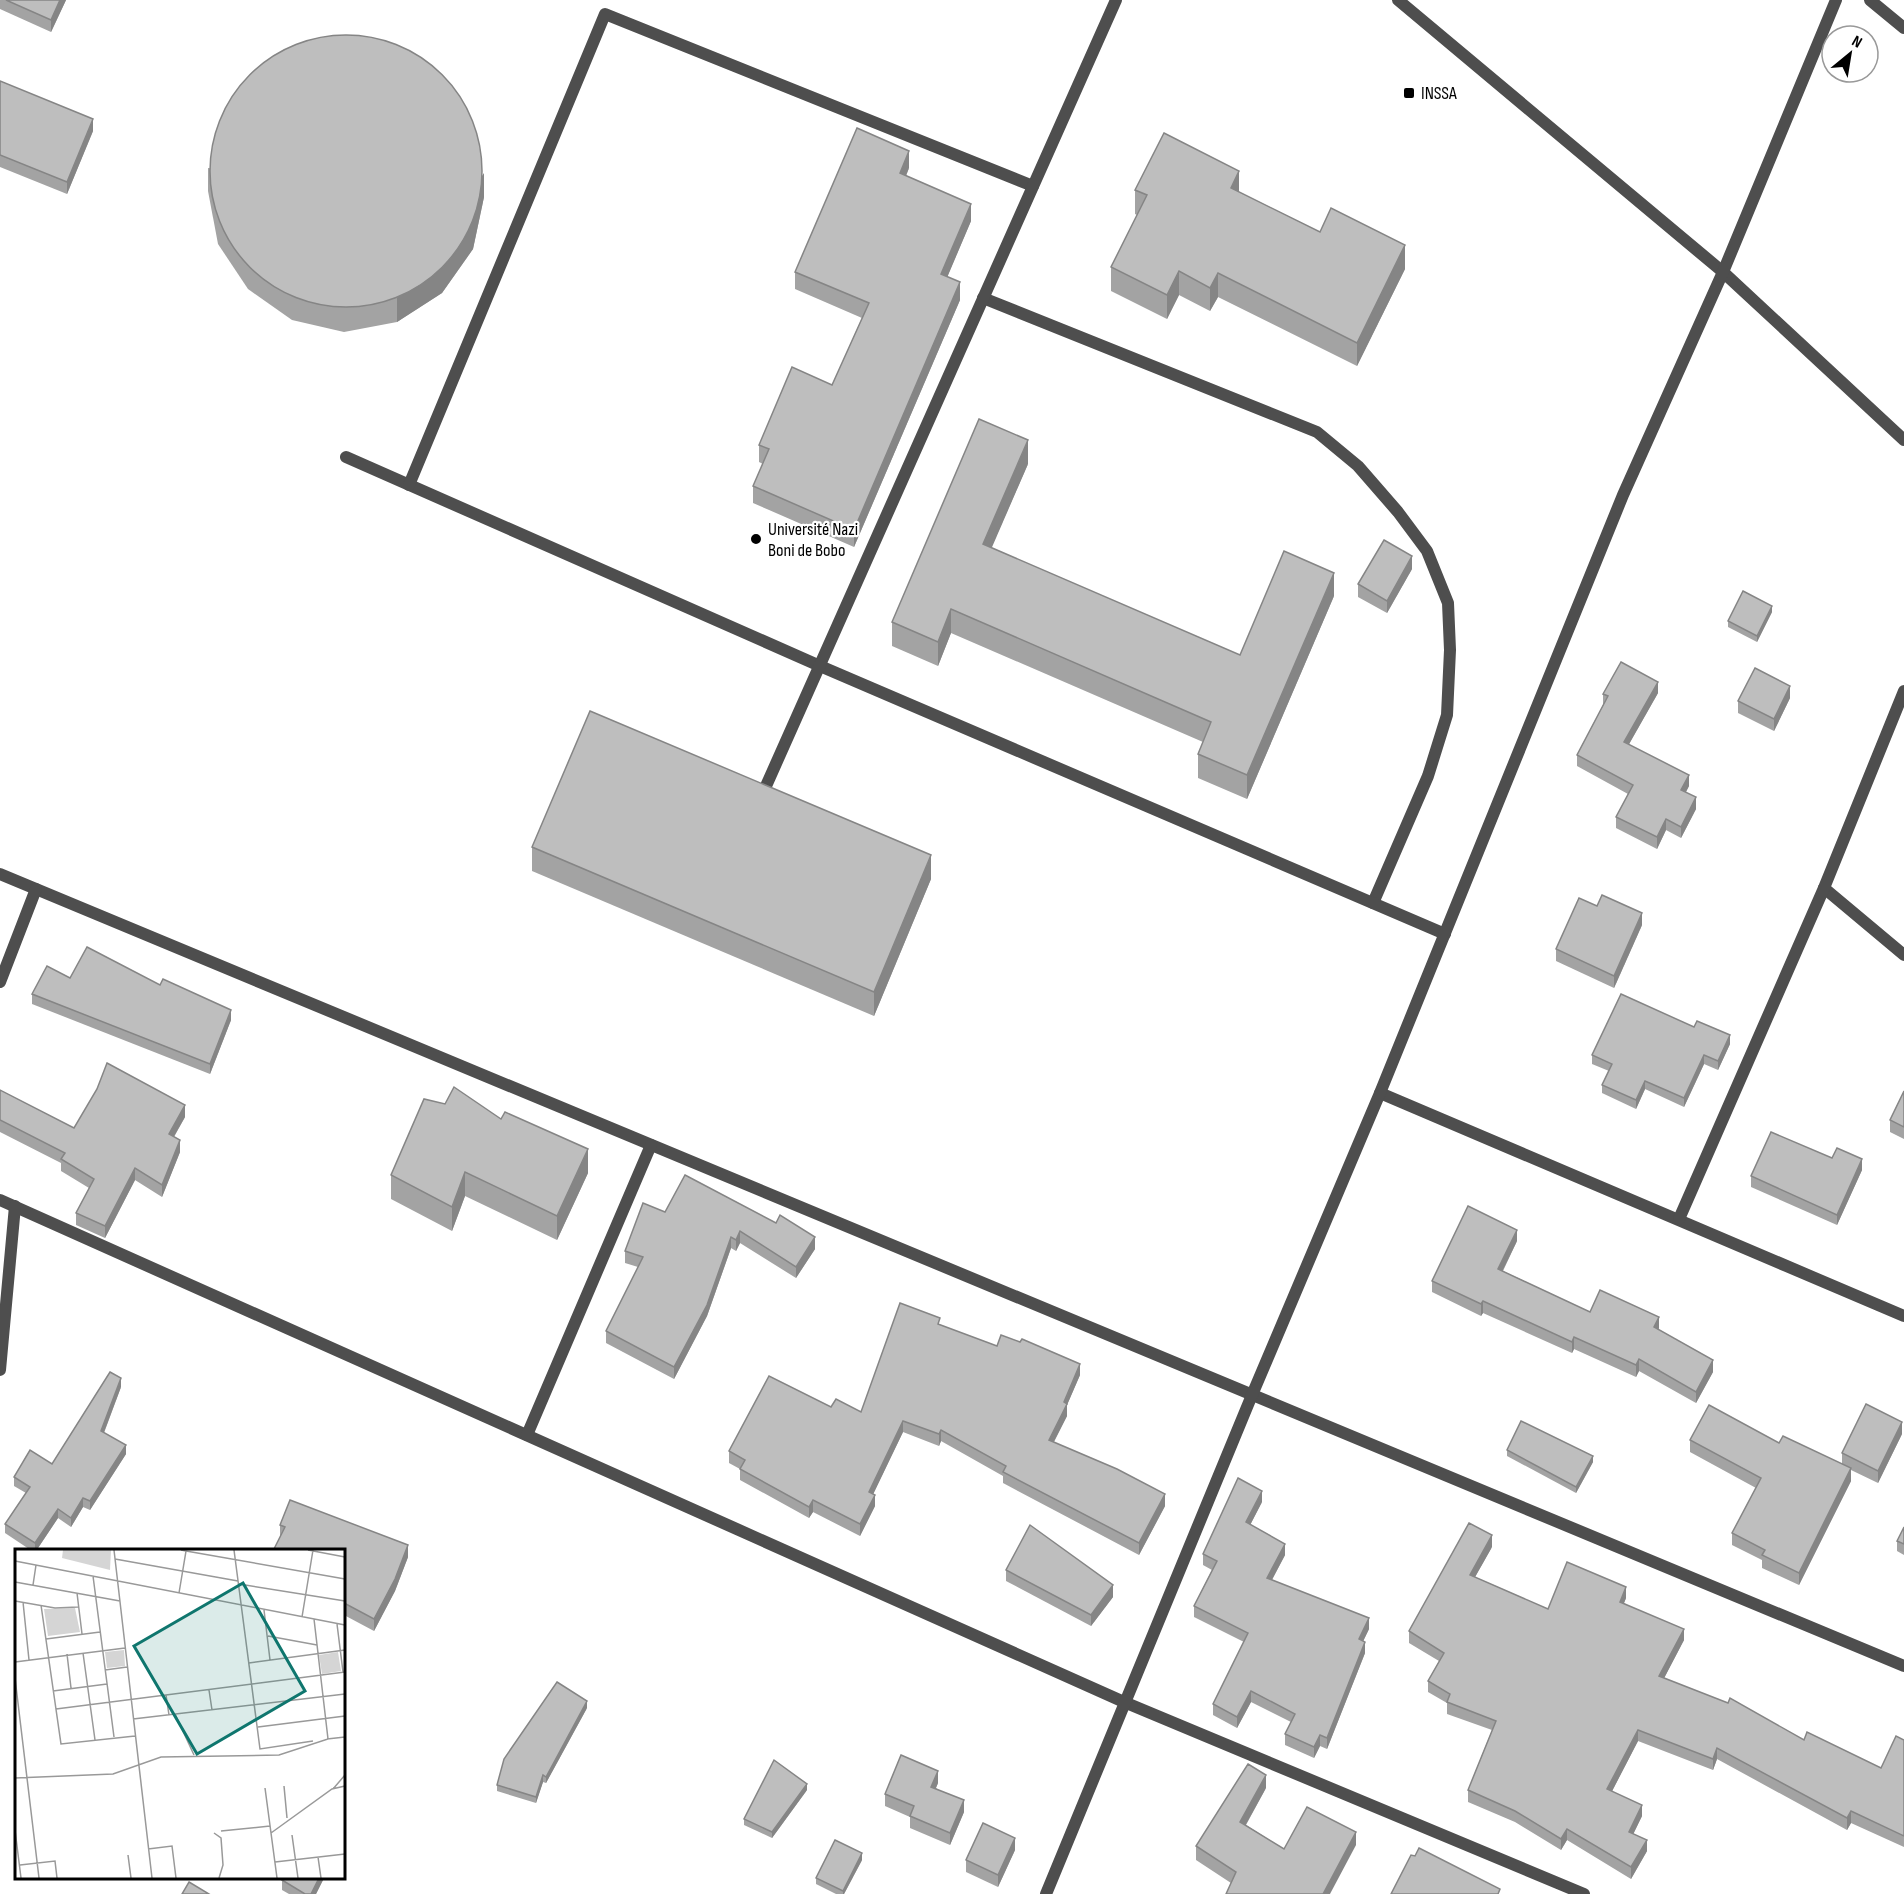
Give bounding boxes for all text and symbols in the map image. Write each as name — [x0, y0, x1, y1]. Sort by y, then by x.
north arrow — [1820, 24, 1880, 84]
text: N — [1848, 32, 1865, 53]
place label: INSSA — [1421, 83, 1457, 104]
marker: INSSA — [1402, 86, 1416, 100]
place label: Université Nazi Boni de Bobo — [768, 519, 858, 561]
marker: Université Nazi Boni de Bobo — [749, 532, 763, 546]
inset map — [15, 1549, 345, 1879]

